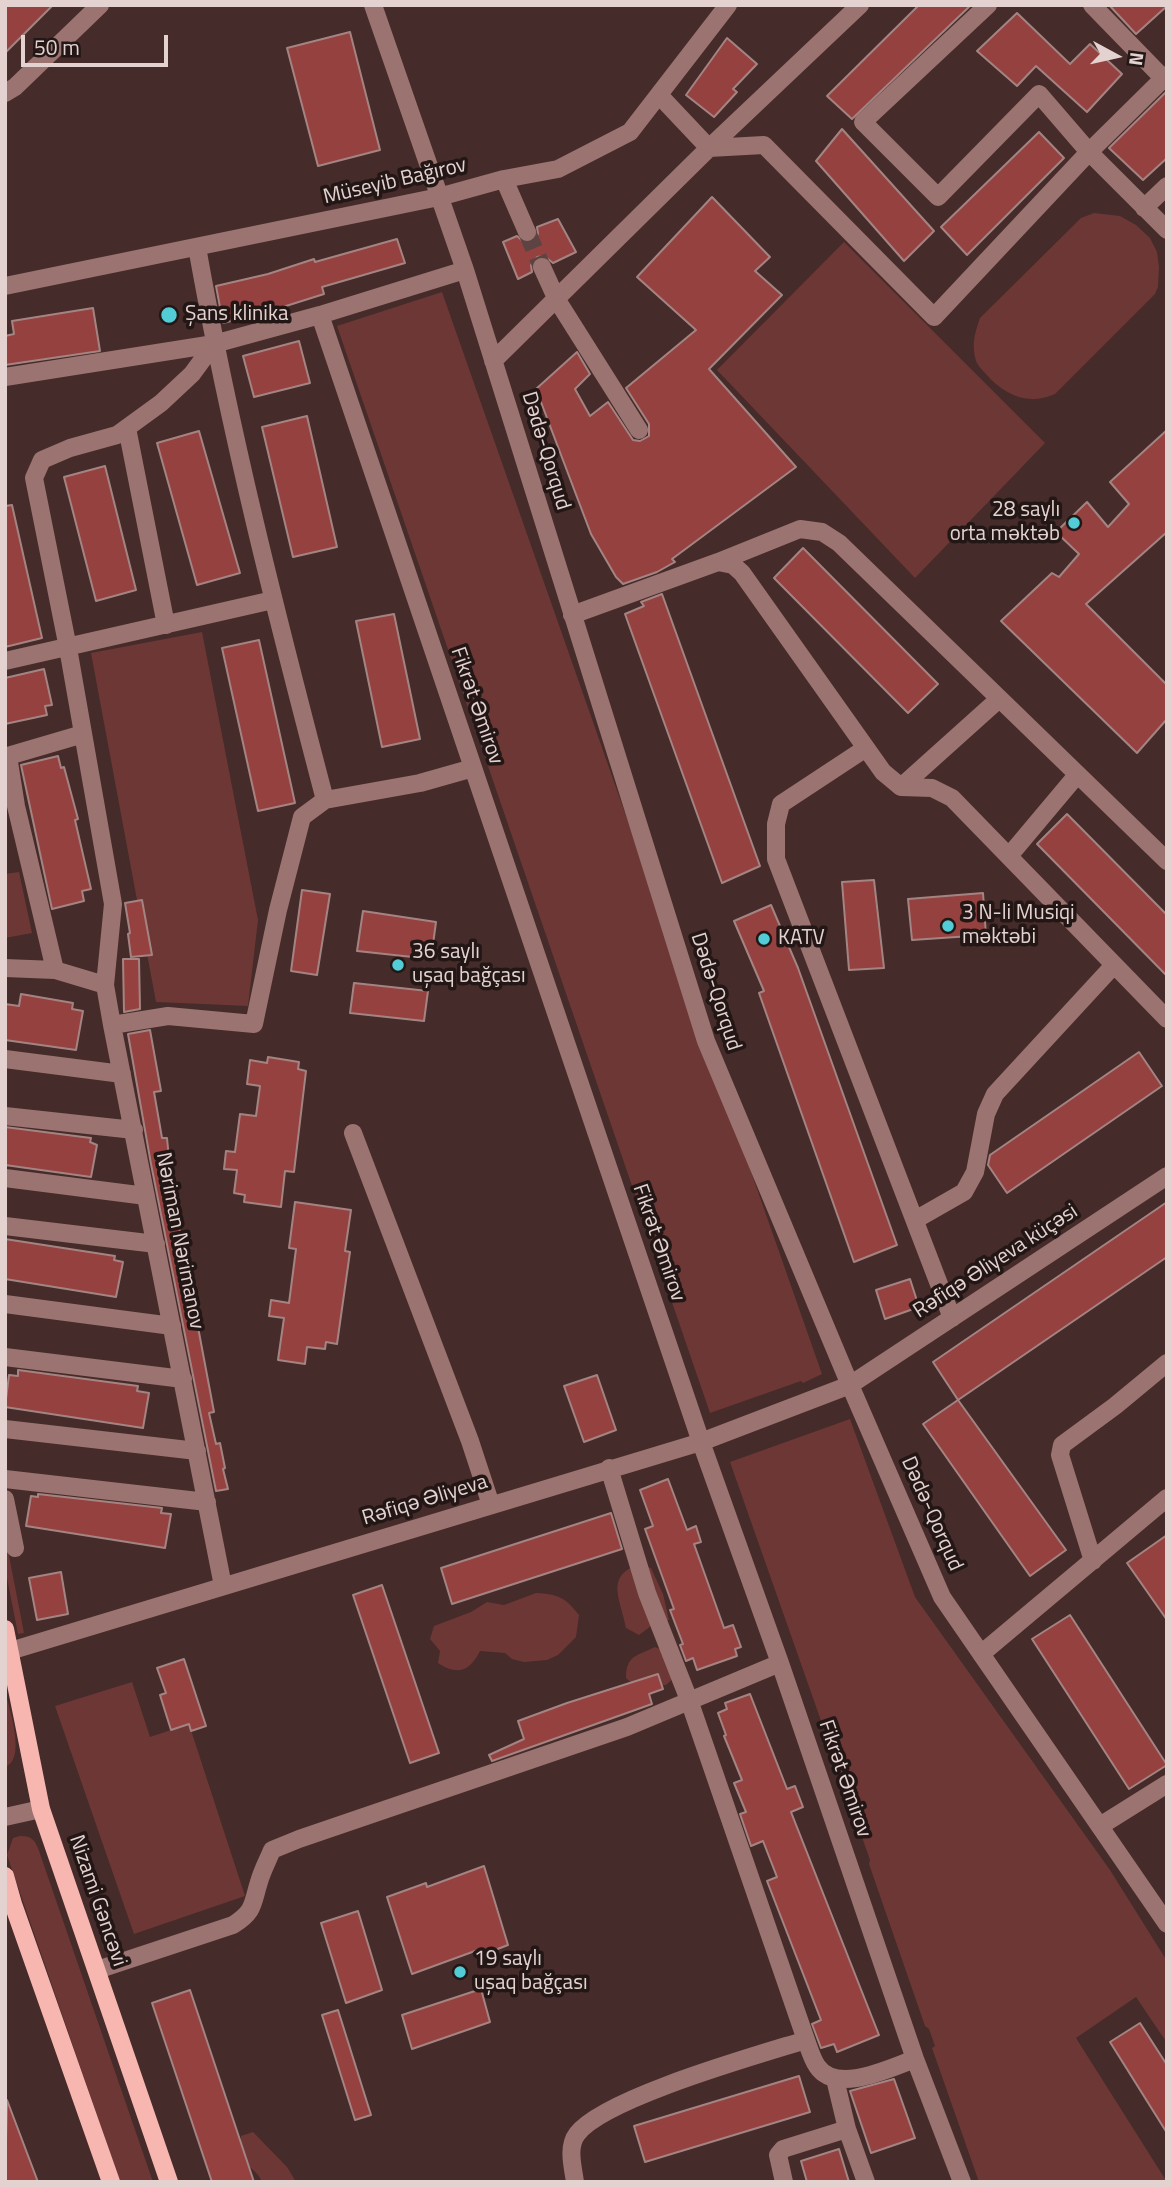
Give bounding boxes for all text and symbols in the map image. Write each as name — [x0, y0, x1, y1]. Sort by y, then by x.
scale bar — [24, 21, 172, 65]
north arrow — [1081, 21, 1151, 91]
text: 50 m — [34, 31, 80, 63]
text: N — [1122, 50, 1153, 68]
street label: Müseyib Bağırov — [321, 153, 469, 211]
place label: Şans klinika — [185, 302, 288, 328]
marker: Şans klinika — [159, 305, 179, 325]
street label: Dədə-Qorqud — [515, 389, 575, 513]
place label: 28 saylı orta məktəb — [950, 498, 1060, 548]
marker: 28 saylı orta məktəb — [1066, 515, 1082, 531]
street label: Fikrət Əmirov — [444, 644, 508, 768]
place label: 3 N-li Musiqi məktəbi — [962, 901, 1075, 951]
marker: 3 N-li Musiqi məktəbi — [940, 918, 956, 934]
place label: KATV — [778, 926, 825, 952]
street label: Dədə-Qorqud — [684, 930, 746, 1054]
marker: KATV — [756, 931, 772, 947]
place label: 36 saylı uşaq bağçası — [412, 940, 526, 990]
marker: 36 saylı uşaq bağçası — [390, 957, 406, 973]
street label: Nəriman Nərimanov — [149, 1150, 209, 1332]
street label: Fikrət Əmirov — [626, 1181, 690, 1305]
street label: Rəfiqə Əliyeva küçəsi — [909, 1200, 1083, 1324]
street label: Dədə-Qorqud — [895, 1453, 967, 1575]
street label: Rəfiqə Əliyeva — [359, 1470, 491, 1532]
street label: Fikrət Əmirov — [812, 1717, 876, 1841]
street label: Nizami Gəncəvi — [63, 1832, 131, 1970]
place label: 19 saylı uşaq bağçası — [474, 1947, 588, 1997]
marker: 19 saylı uşaq bağçası — [452, 1964, 468, 1980]

